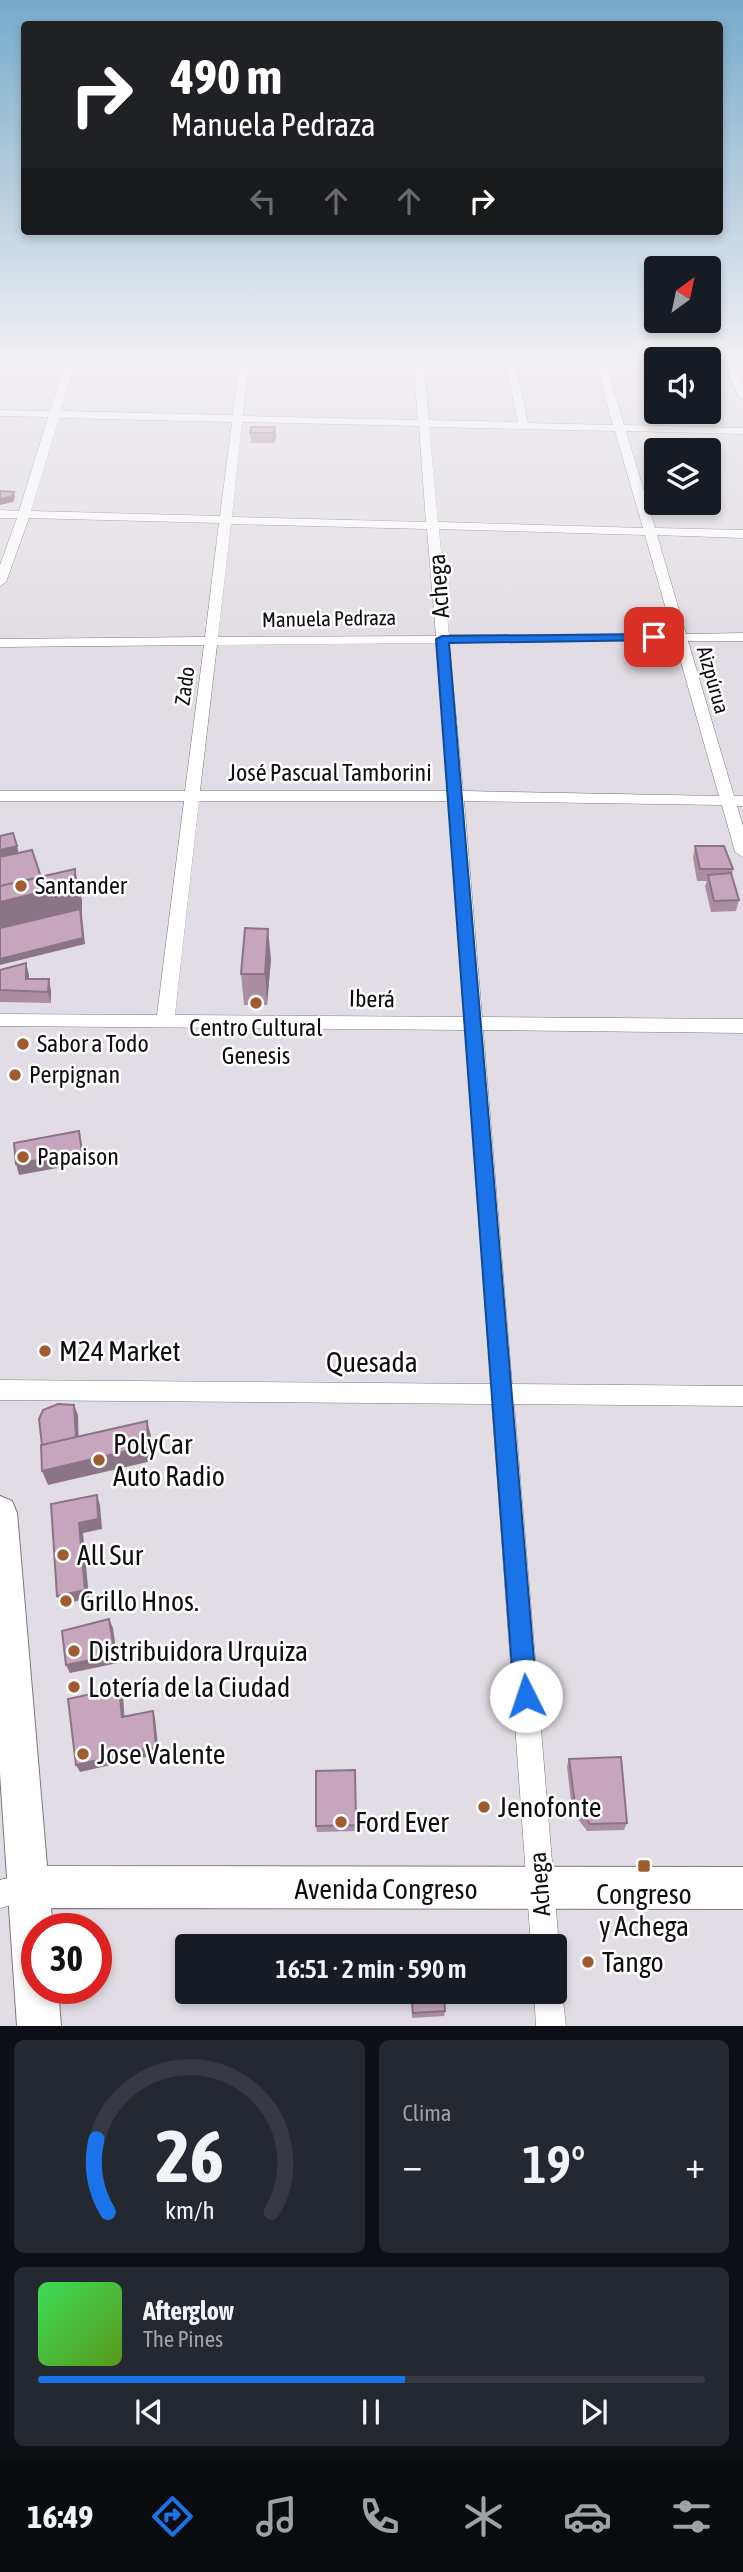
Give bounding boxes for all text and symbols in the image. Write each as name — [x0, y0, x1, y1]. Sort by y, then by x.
text: 490 m — [171, 48, 282, 104]
icon: right — [56, 49, 147, 140]
text: Manuela Pedraza — [171, 106, 376, 143]
icon: left — [244, 182, 282, 220]
icon: ahead — [317, 182, 355, 220]
icon: ahead — [390, 182, 428, 220]
icon: right — [463, 182, 501, 220]
north arrow — [644, 256, 721, 332]
map controls — [644, 256, 721, 515]
button: sound — [644, 347, 721, 424]
button: layers — [644, 438, 721, 515]
street label: Achega — [423, 553, 454, 619]
street label: Manuela Pedraza — [262, 605, 396, 631]
pin — [624, 607, 684, 667]
icon: arrive — [635, 618, 673, 656]
street label: Aizpúrua — [693, 643, 735, 716]
street label: Zado — [169, 665, 199, 707]
street label: José Pascual Tamborini — [228, 759, 432, 786]
place label: Santander — [35, 872, 128, 899]
marker: Santander — [13, 878, 29, 894]
street label: Iberá — [349, 985, 395, 1012]
marker: Centro Cultural Genesis — [248, 995, 264, 1011]
place label: Centro Cultural Genesis — [189, 1014, 323, 1069]
place label: Sabor a Todo — [37, 1030, 149, 1057]
marker: Sabor a Todo — [15, 1036, 31, 1052]
place label: Perpignan — [29, 1061, 120, 1088]
marker: Perpignan — [7, 1067, 23, 1083]
place label: Papaison — [37, 1143, 119, 1170]
marker: Papaison — [15, 1149, 31, 1165]
place label: M24 Market — [59, 1335, 181, 1367]
marker: M24 Market — [37, 1343, 53, 1359]
street label: Quesada — [326, 1346, 418, 1378]
place label: PolyCar Auto Radio — [113, 1428, 225, 1492]
marker: PolyCar Auto Radio — [91, 1452, 107, 1468]
place label: All Sur — [77, 1539, 144, 1571]
marker: All Sur — [55, 1547, 71, 1563]
place label: Grillo Hnos. — [80, 1585, 199, 1617]
marker: Grillo Hnos. — [58, 1593, 74, 1609]
place label: Distribuidora Urquiza — [88, 1635, 308, 1667]
marker: Distribuidora Urquiza — [66, 1643, 82, 1659]
position arrow — [489, 1659, 563, 1733]
place label: Lotería de la Ciudad — [88, 1671, 290, 1703]
marker: Lotería de la Ciudad — [66, 1679, 82, 1695]
place label: Jose Valente — [97, 1738, 225, 1770]
marker: Jose Valente — [75, 1746, 91, 1762]
place label: Jenofonte — [498, 1791, 601, 1823]
marker: Jenofonte — [476, 1799, 492, 1815]
place label: Ford Ever — [355, 1806, 449, 1838]
marker: Ford Ever — [333, 1814, 349, 1830]
street label: Achega — [524, 1851, 555, 1917]
marker: Congreso y Achega — [636, 1858, 652, 1874]
street label: Avenida Congreso — [294, 1873, 478, 1905]
place label: Congreso y Achega — [596, 1878, 692, 1942]
speed limit sign: 30 — [21, 1913, 112, 2004]
place label: Tango — [602, 1946, 664, 1978]
text: 16:51 · 2 min · 590 m — [276, 1954, 466, 1984]
marker: Tango — [580, 1954, 596, 1970]
text: Clima — [403, 2100, 452, 2126]
text: 26 — [155, 2115, 223, 2198]
text: 19° — [522, 2134, 585, 2194]
text: − — [403, 2143, 422, 2186]
text: + — [685, 2143, 705, 2186]
text: km/h — [164, 2196, 214, 2224]
text: Afterglow — [143, 2296, 234, 2326]
text: The Pines — [143, 2326, 223, 2352]
icon: previous — [130, 2393, 168, 2431]
icon: pause — [352, 2393, 390, 2431]
icon: next — [575, 2393, 613, 2431]
icon: directions — [148, 2492, 197, 2541]
icon: music — [252, 2492, 301, 2541]
icon: phone — [355, 2492, 404, 2541]
icon: climate — [459, 2492, 508, 2541]
icon: car — [563, 2492, 612, 2541]
icon: filters — [667, 2492, 716, 2541]
text: 16:49 — [27, 2498, 93, 2535]

